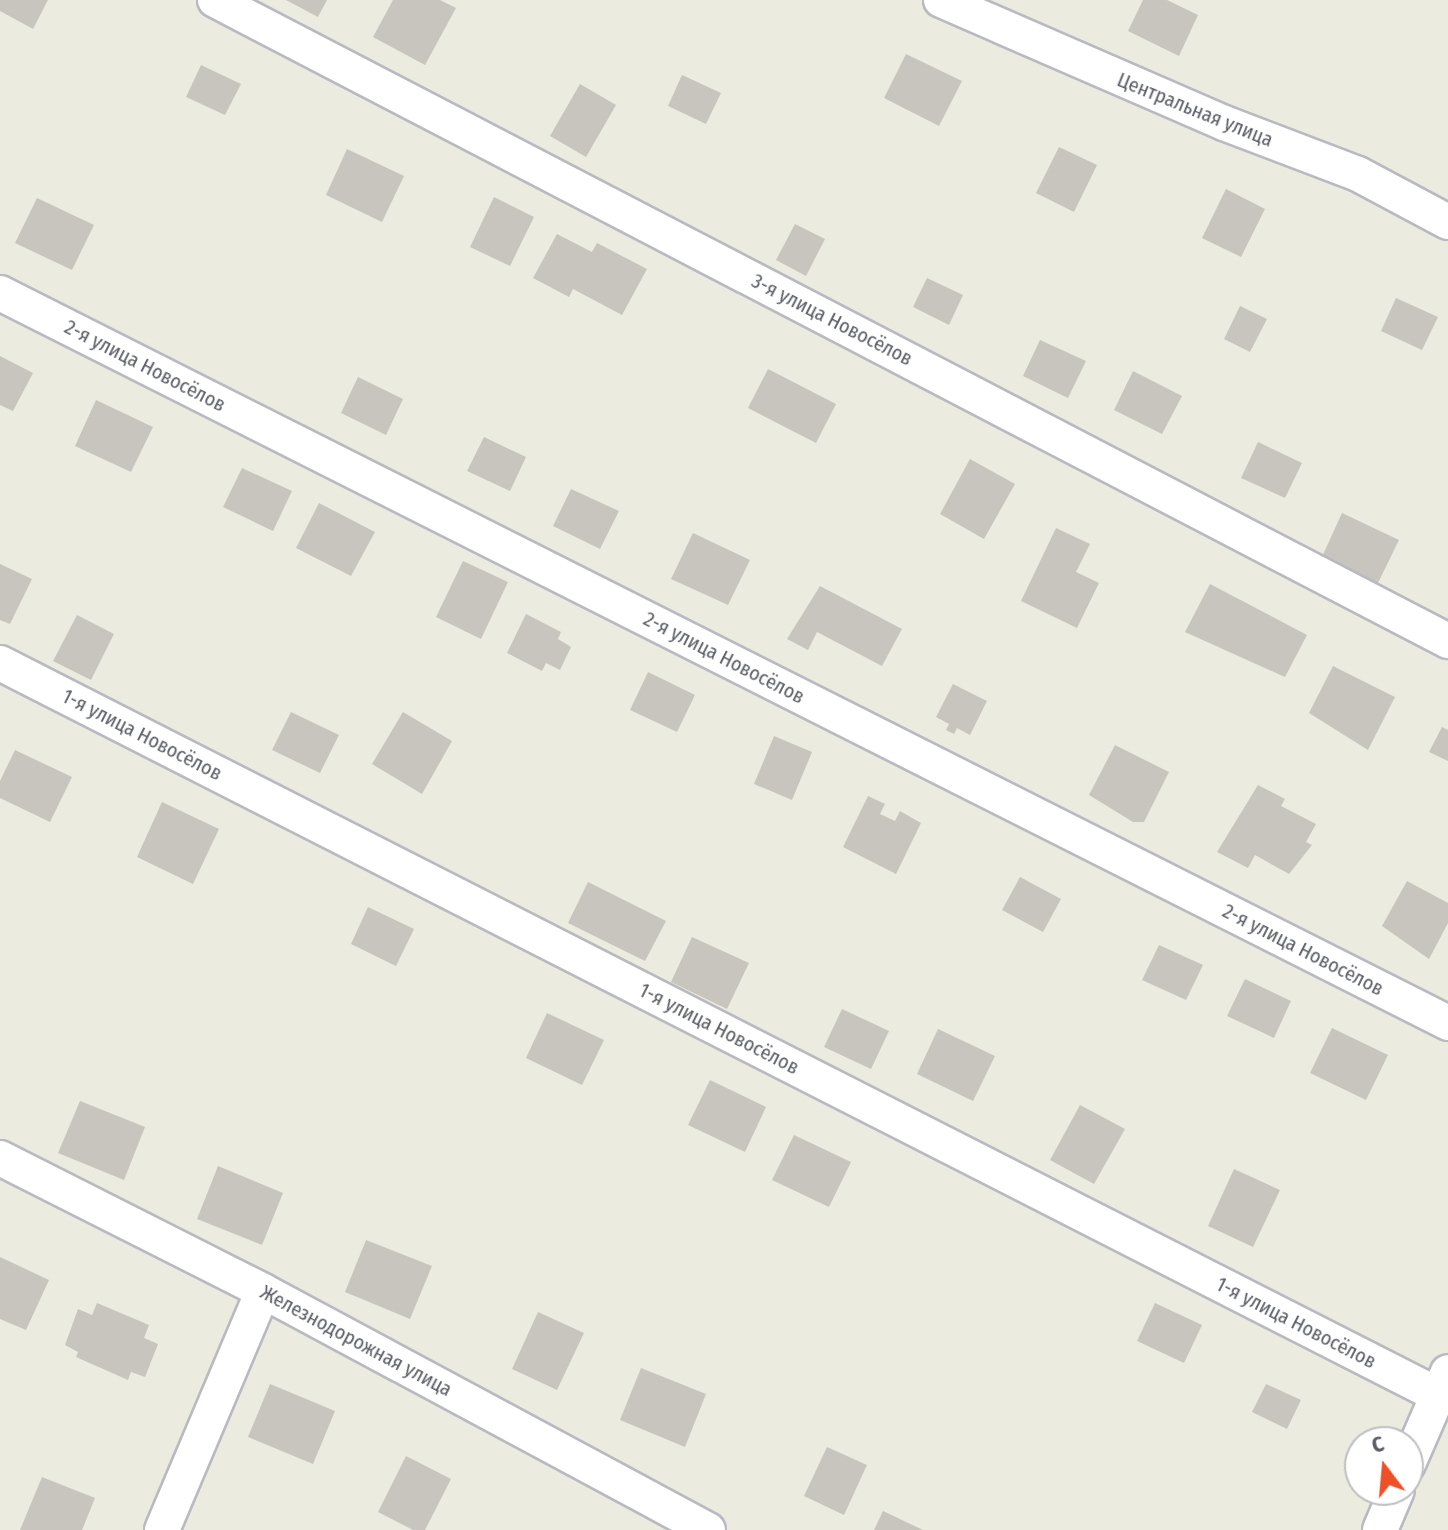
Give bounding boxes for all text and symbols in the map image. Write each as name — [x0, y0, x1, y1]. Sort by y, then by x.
street label: Центральная улица — [1114, 68, 1276, 152]
street label: 3-я улица Новосёлов — [748, 269, 916, 371]
street label: 2-я улица Новосёлов — [61, 315, 229, 417]
street label: 2-я улица Новосёлов — [640, 607, 808, 709]
street label: 1-я улица Новосёлов — [58, 684, 226, 786]
street label: 2-я улица Новосёлов — [1219, 899, 1387, 1001]
street label: 1-я улица Новосёлов — [635, 978, 803, 1080]
street label: 1-я улица Новосёлов — [1212, 1272, 1380, 1374]
street label: Железнодорожная улица — [256, 1280, 456, 1402]
north arrow — [1344, 1426, 1424, 1506]
text: С — [1369, 1430, 1387, 1459]

